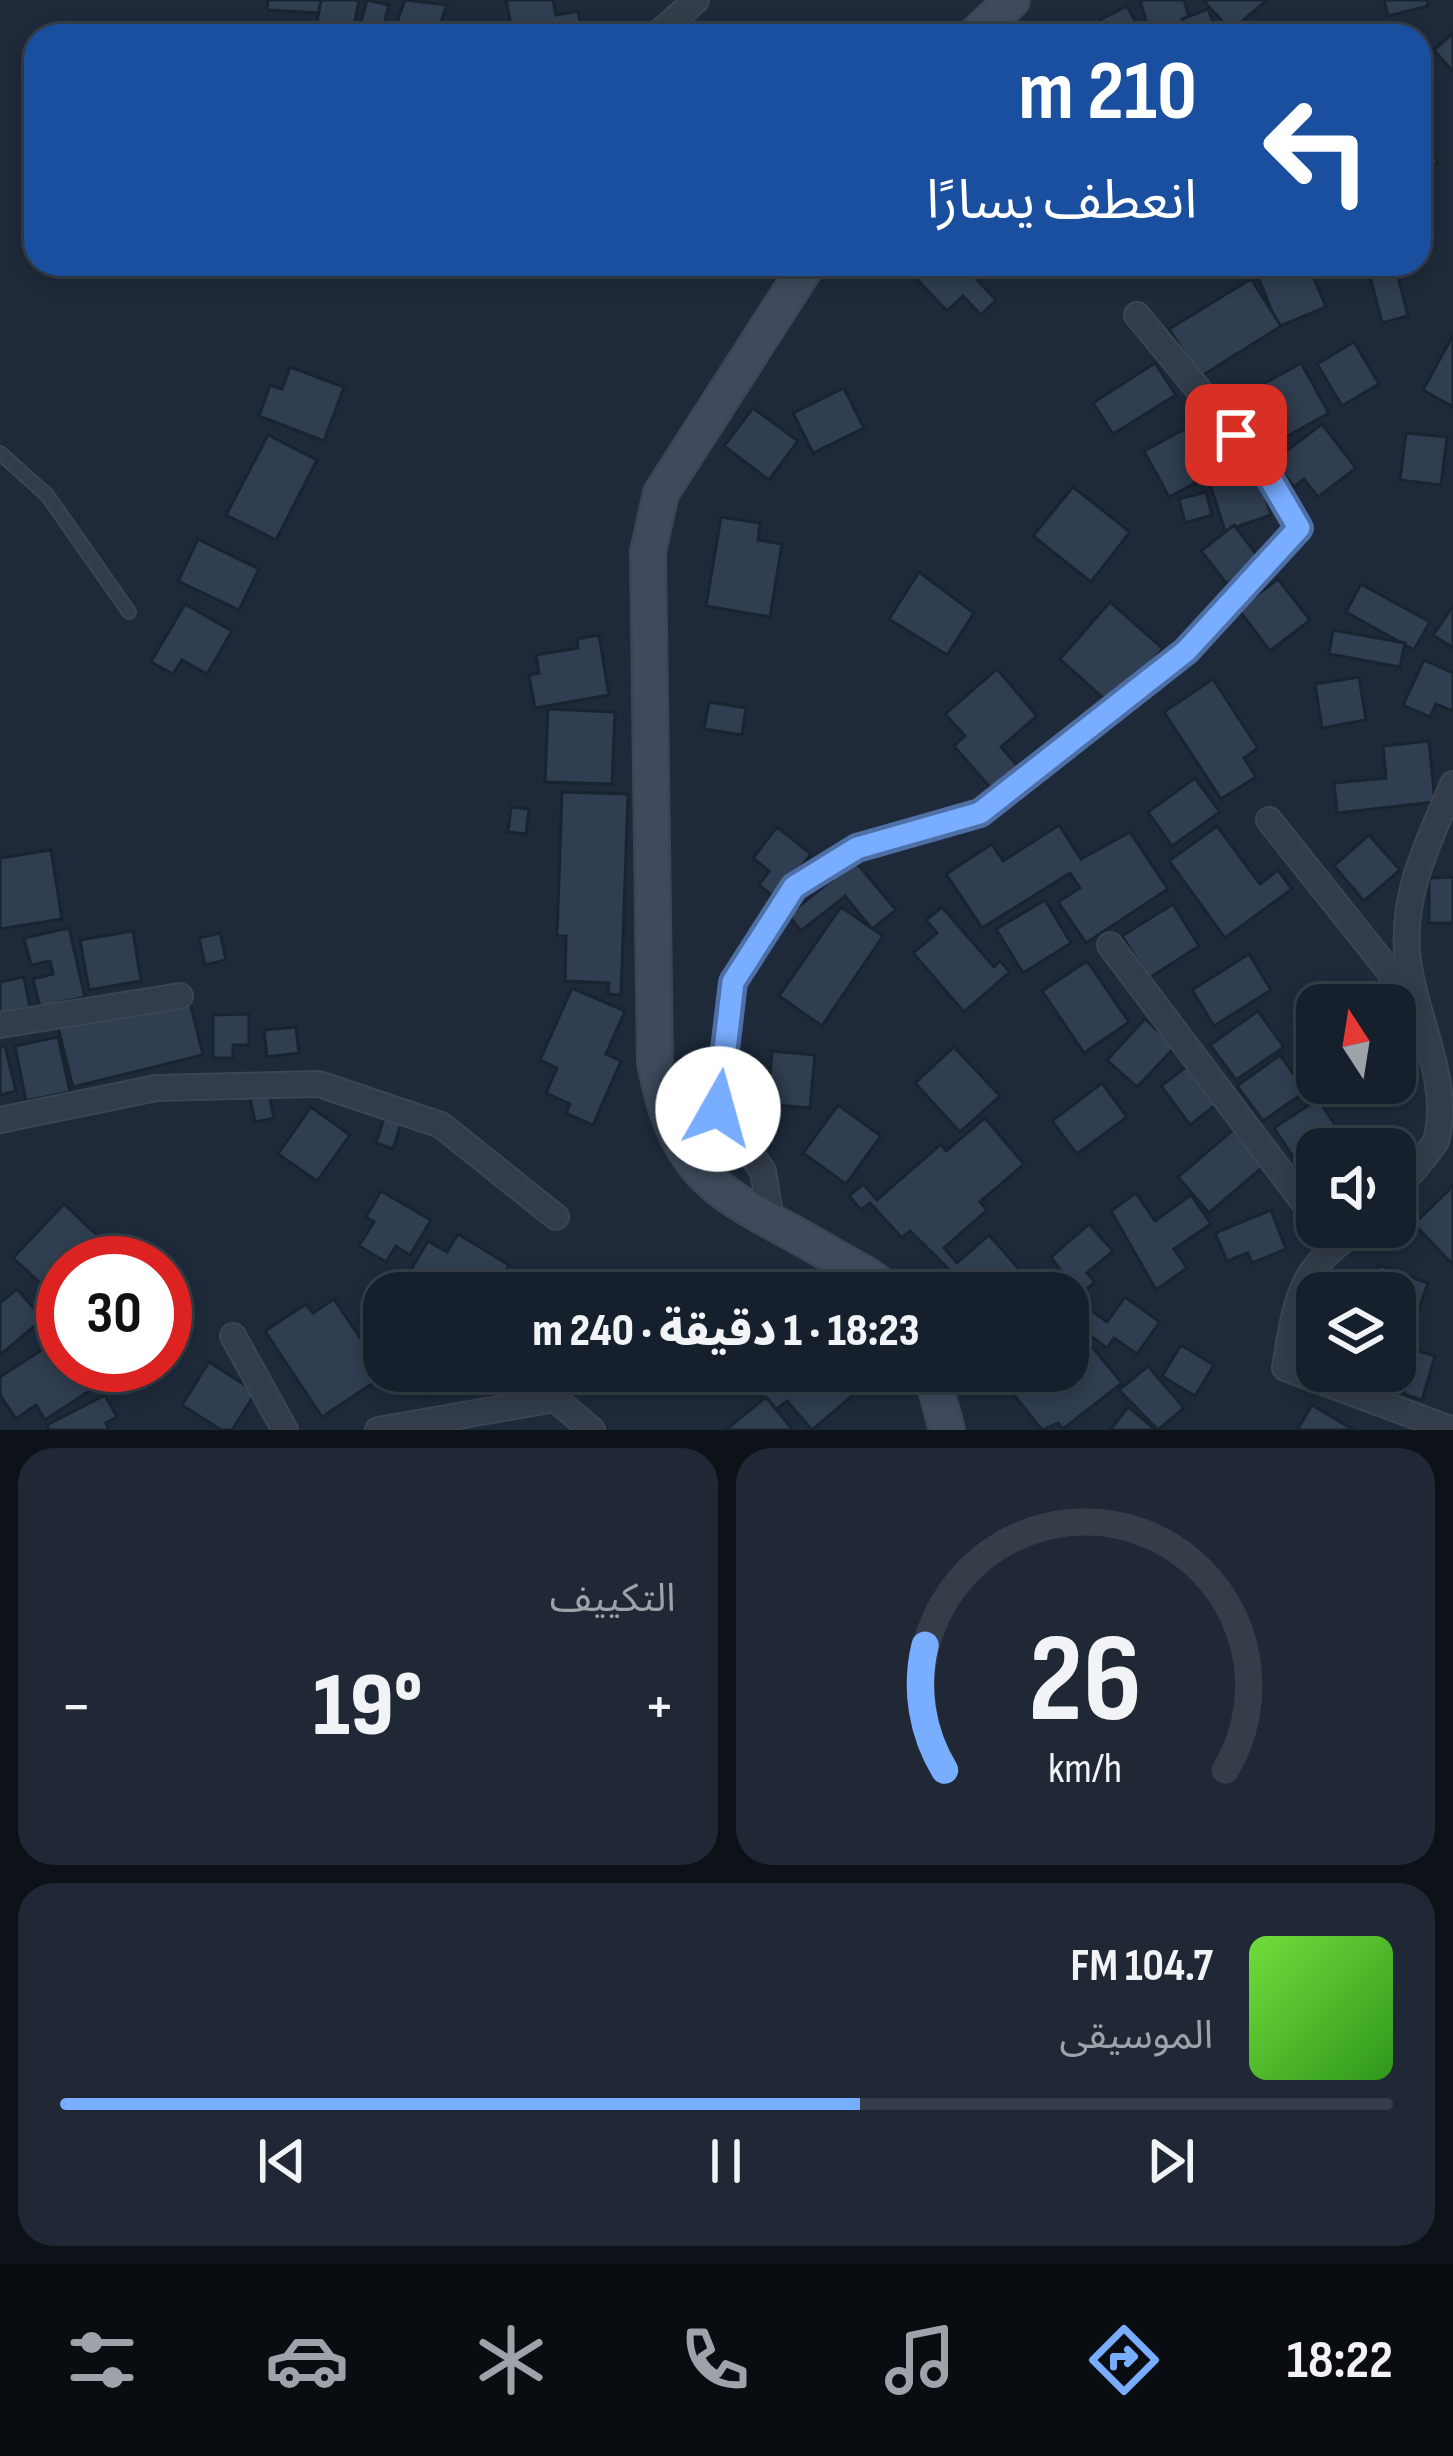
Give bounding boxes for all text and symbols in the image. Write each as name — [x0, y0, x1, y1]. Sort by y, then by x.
text: 210 m — [1018, 42, 1197, 143]
icon: left — [1239, 72, 1395, 228]
text: انعطف يسارًا — [926, 169, 1197, 234]
pin — [1185, 384, 1287, 486]
icon: arrive — [1203, 402, 1269, 468]
north arrow — [1296, 984, 1416, 1104]
map controls — [1296, 984, 1416, 1392]
position arrow — [655, 1046, 781, 1172]
button: sound — [1296, 1128, 1416, 1248]
speed limit sign: 30 — [36, 1236, 192, 1392]
button: layers — [1296, 1272, 1416, 1392]
text: 18:23 · 1 دقيقة · 240 m — [532, 1304, 920, 1359]
text: التكييف — [550, 1576, 676, 1623]
text: 26 — [1029, 1607, 1142, 1756]
text: 19° — [313, 1653, 423, 1761]
text: − — [60, 1668, 92, 1747]
text: + — [643, 1668, 676, 1747]
text: km/h — [1048, 1742, 1122, 1794]
text: 104.7 FM — [1071, 1939, 1213, 1994]
text: الموسيقى — [1059, 2013, 1213, 2060]
icon: previous — [249, 2128, 315, 2194]
icon: pause — [693, 2128, 759, 2194]
icon: next — [1138, 2128, 1204, 2194]
icon: filters — [60, 2318, 144, 2402]
icon: car — [265, 2318, 349, 2402]
icon: climate — [469, 2318, 553, 2402]
icon: phone — [673, 2318, 757, 2402]
icon: music — [878, 2318, 962, 2402]
icon: directions — [1082, 2318, 1166, 2402]
text: 18:22 — [1287, 2328, 1393, 2393]

